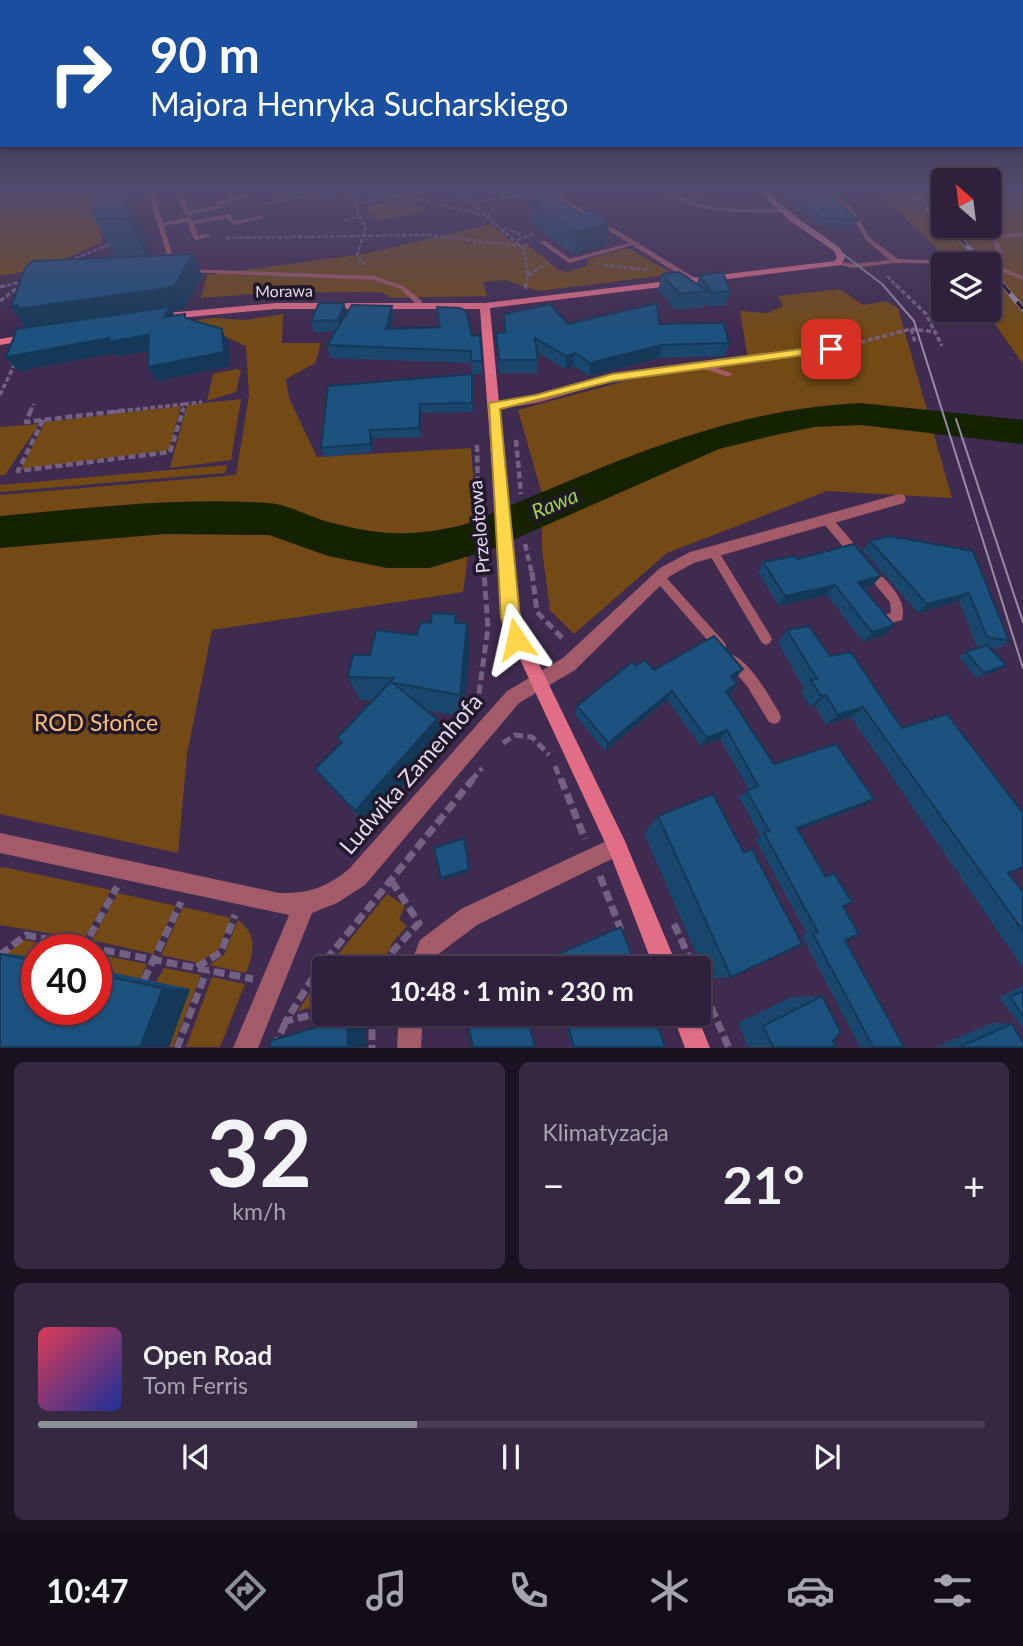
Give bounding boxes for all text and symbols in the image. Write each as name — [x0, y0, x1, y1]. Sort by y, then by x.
text: 90 m — [150, 25, 260, 83]
icon: right — [35, 28, 126, 119]
text: Majora Henryka Sucharskiego — [150, 84, 568, 123]
north arrow — [931, 168, 1001, 238]
map controls — [931, 168, 1001, 322]
button: layers — [931, 252, 1001, 322]
street label: Morawa — [255, 280, 313, 301]
pin — [801, 319, 861, 379]
icon: arrive — [812, 330, 850, 368]
street label: Przelotowa — [463, 480, 494, 575]
water label: Rawa — [527, 482, 581, 524]
position arrow — [479, 602, 553, 676]
street label: Ludwika Zamenhofa — [333, 687, 488, 859]
park label: ROD Słońce — [34, 708, 158, 736]
speed limit sign: 40 — [21, 934, 112, 1025]
text: 10:48 · 1 min · 230 m — [389, 975, 634, 1007]
text: 32 — [206, 1097, 312, 1206]
text: Klimatyzacja — [543, 1118, 669, 1146]
text: 21° — [723, 1153, 805, 1215]
text: − — [543, 1162, 565, 1208]
text: + — [963, 1162, 985, 1208]
text: km/h — [232, 1197, 286, 1225]
text: Open Road — [143, 1339, 272, 1371]
text: Tom Ferris — [143, 1371, 248, 1399]
icon: previous — [177, 1438, 215, 1476]
icon: pause — [492, 1438, 530, 1476]
icon: next — [808, 1438, 846, 1476]
icon: directions — [221, 1566, 270, 1615]
icon: music — [362, 1566, 411, 1615]
icon: phone — [504, 1566, 553, 1615]
icon: climate — [645, 1566, 694, 1615]
icon: car — [786, 1566, 835, 1615]
icon: filters — [928, 1566, 977, 1615]
text: 10:47 — [46, 1571, 129, 1610]

